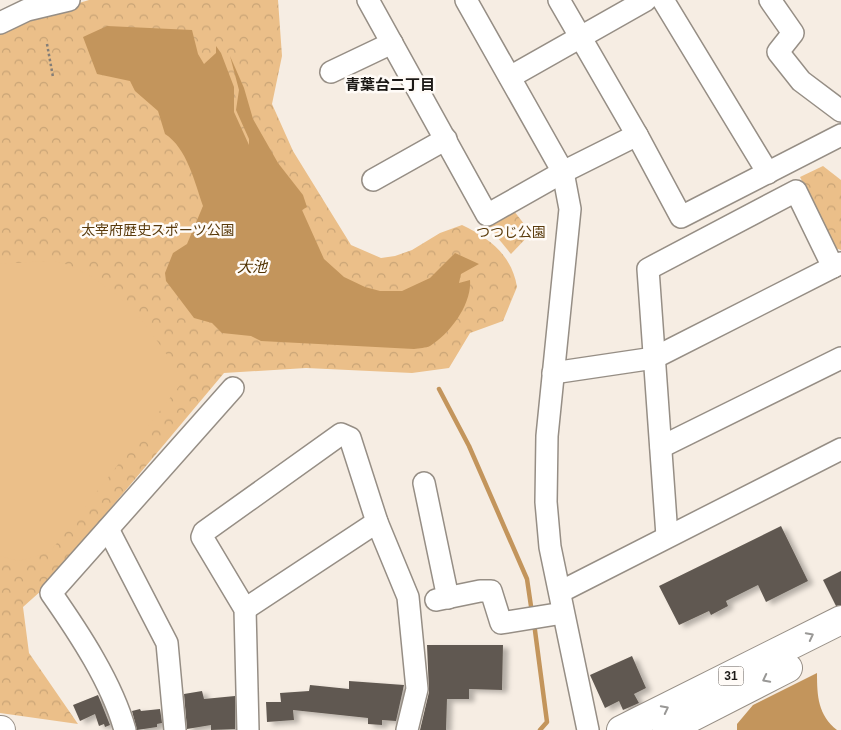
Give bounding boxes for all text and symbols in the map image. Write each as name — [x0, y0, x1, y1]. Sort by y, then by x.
district label: 青葉台二丁目 — [345, 76, 435, 93]
park label: 太宰府歴史スポーツ公園 — [81, 222, 235, 238]
park label: つつじ公園 — [476, 224, 546, 240]
water label: 大池 — [237, 258, 269, 275]
one-way arrow — [805, 632, 814, 642]
road number: 31 — [718, 666, 744, 686]
one-way arrow — [763, 673, 772, 683]
one-way arrow — [660, 705, 669, 715]

